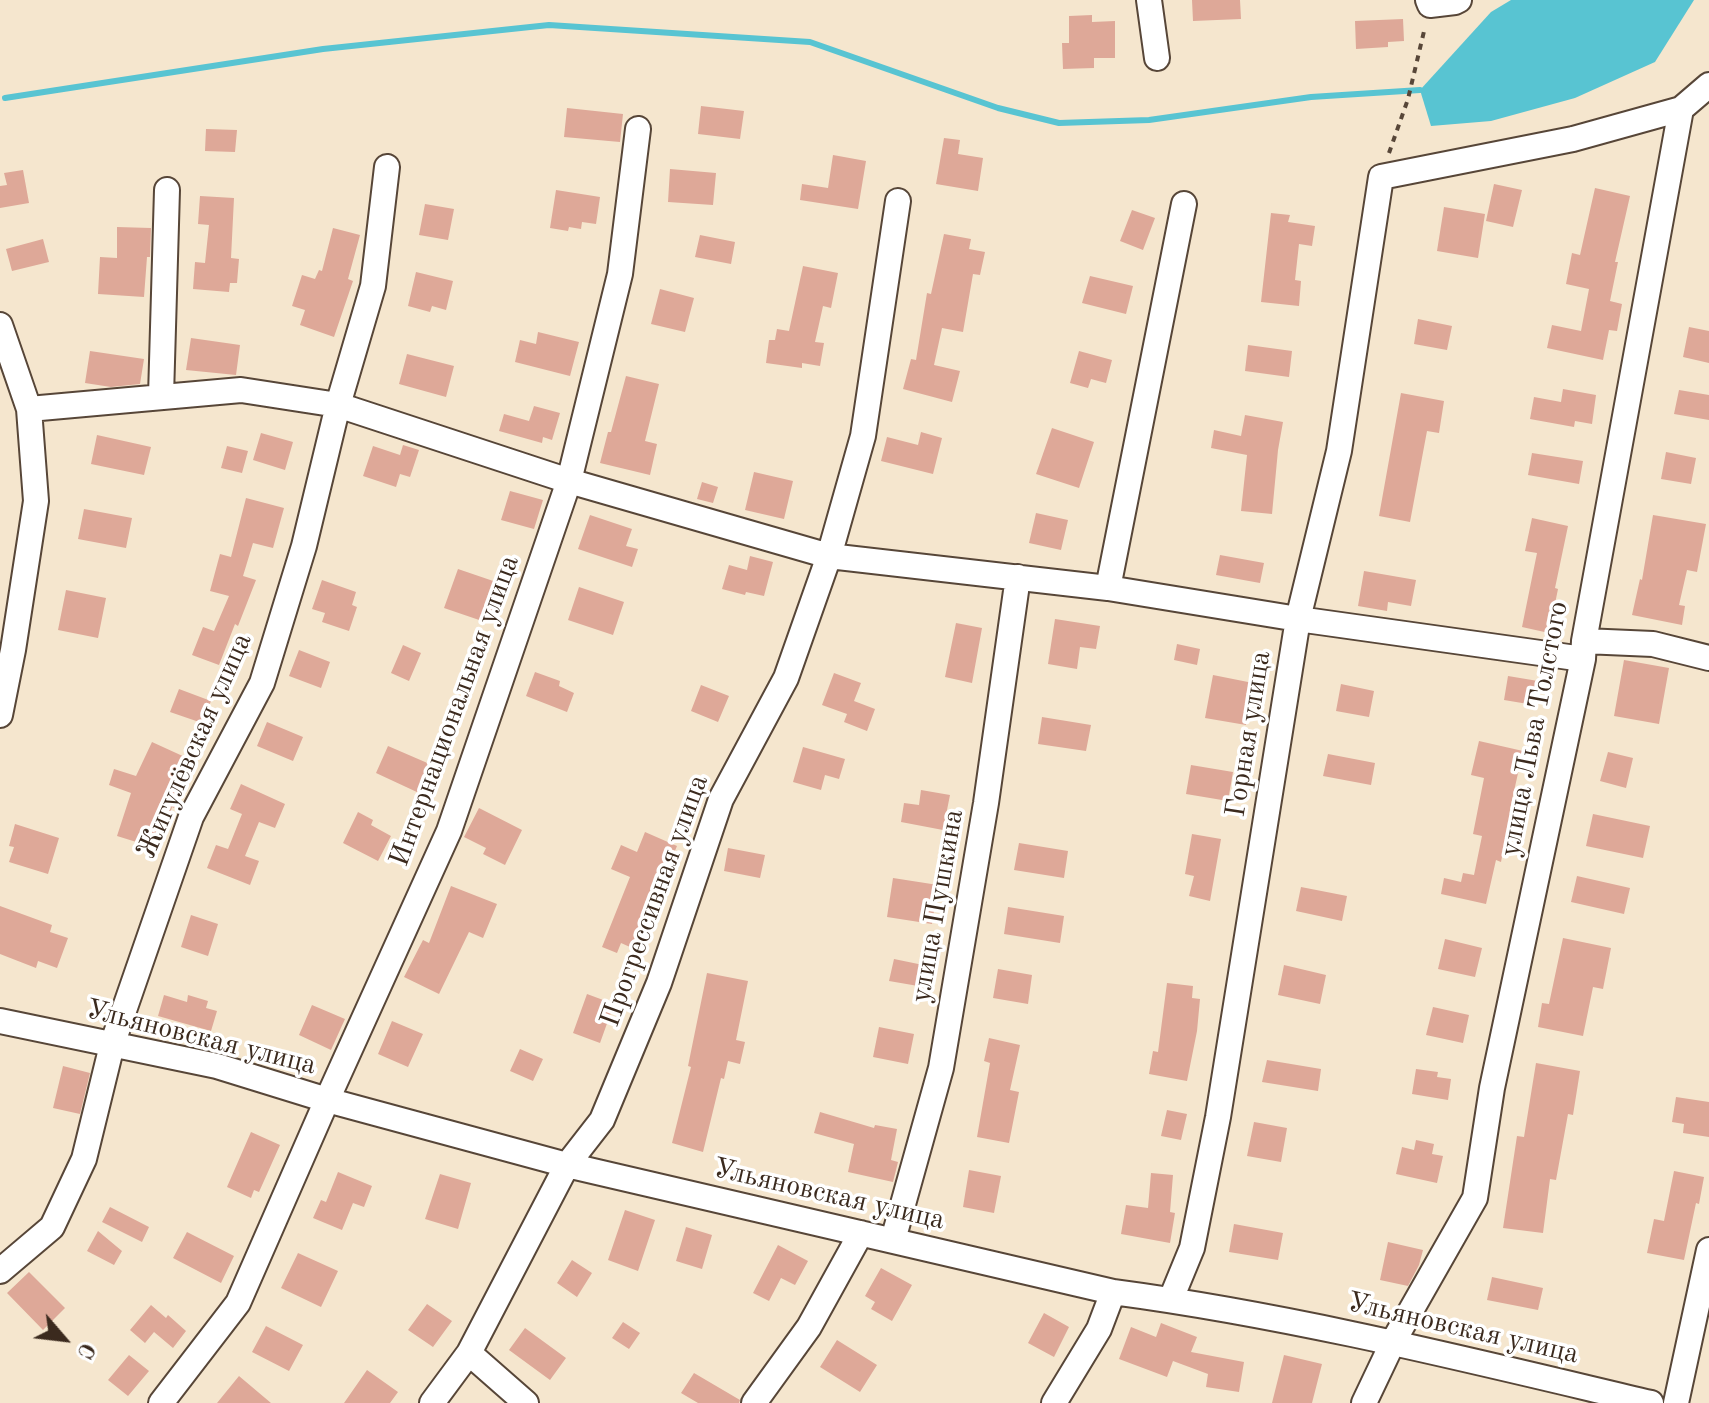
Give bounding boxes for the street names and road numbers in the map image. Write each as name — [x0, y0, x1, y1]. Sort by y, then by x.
street label: Интернациональная улица — [383, 551, 527, 871]
street label: улица Льва Толстого — [1494, 598, 1576, 860]
street label: Жигулёвская улица — [130, 628, 260, 864]
street label: Горная улица — [1219, 649, 1279, 819]
street label: Прогрессивная улица — [594, 770, 716, 1032]
street label: улица Пушкина — [904, 807, 972, 1005]
street label: Ульяновская улица — [82, 993, 320, 1083]
street label: Ульяновская улица — [710, 1152, 948, 1238]
street label: Ульяновская улица — [1344, 1286, 1582, 1372]

